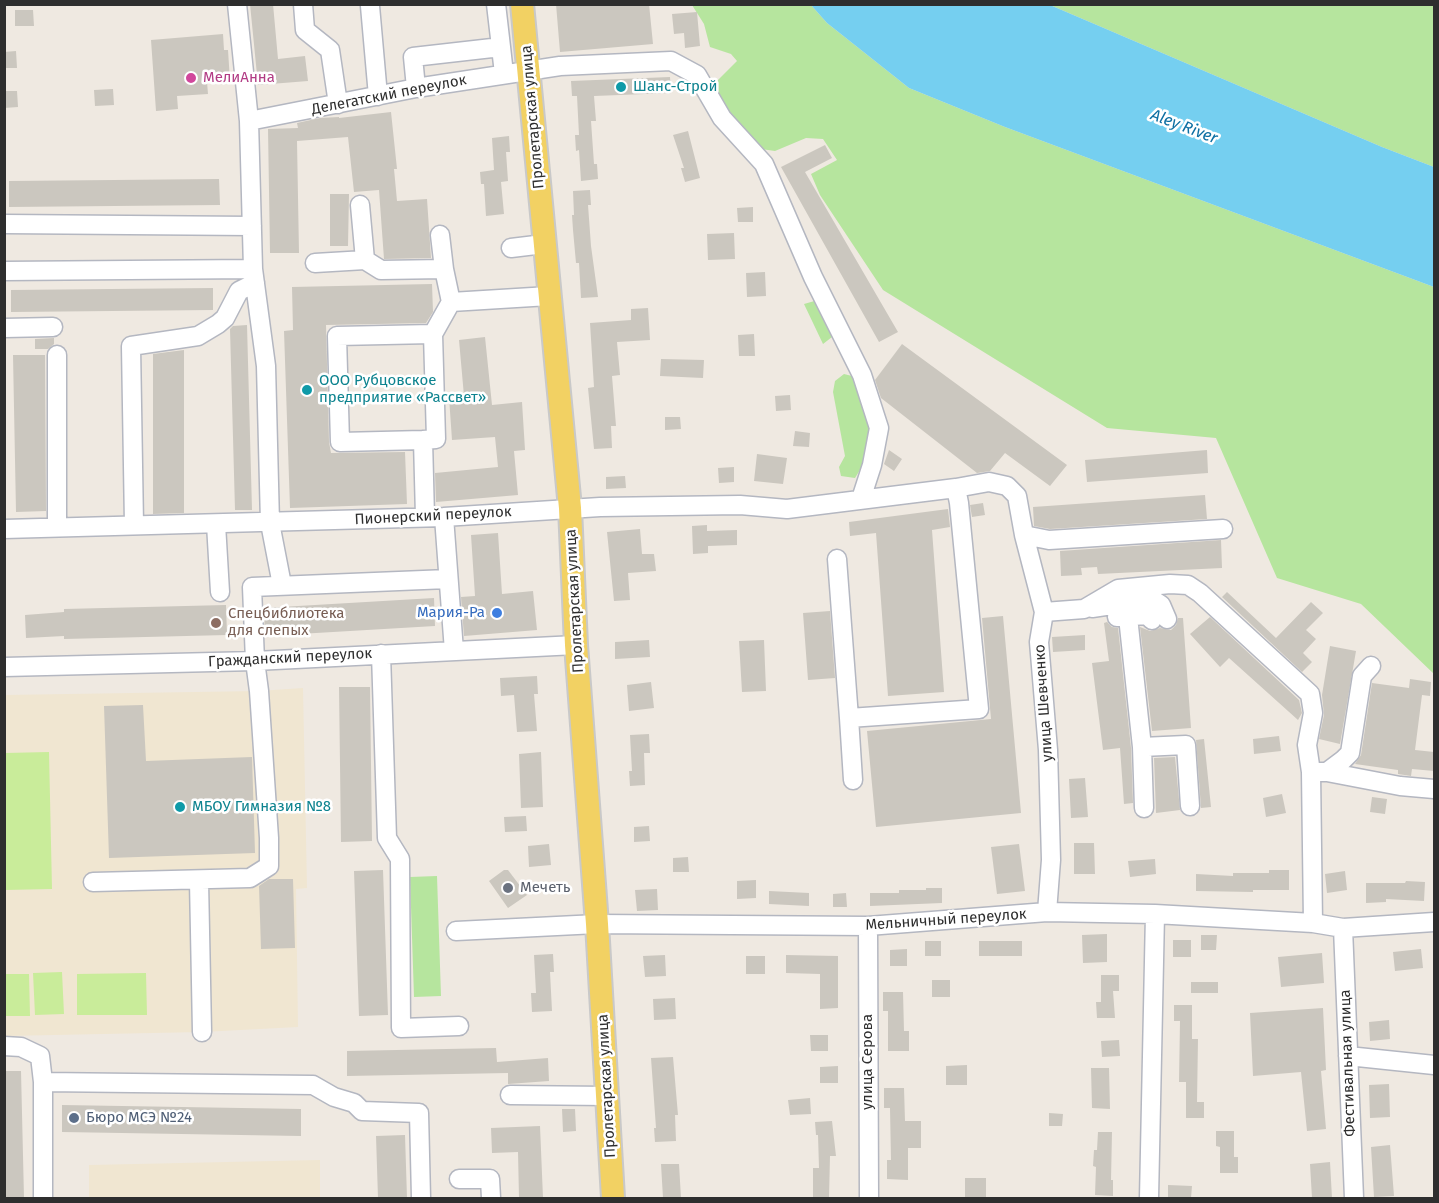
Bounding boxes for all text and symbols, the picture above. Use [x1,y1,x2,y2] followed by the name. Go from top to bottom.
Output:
[518,44,548,190] street label: Пролетарская улица
[203,69,275,87] place label: МелиАнна
[184,71,198,85] marker: МелиАнна
[310,71,468,119] street label: Делегатский переулок
[633,78,718,96] place label: Шанс-Строй
[614,80,628,94] marker: Шанс-Строй
[1148,106,1220,148] water label: Aley River
[319,372,486,407] place label: ООО Рубцовское предприятие «Рассвет»
[300,383,314,397] marker: ООО Рубцовское предприятие «Рассвет»
[354,503,512,529] street label: Пионерский переулок
[562,529,588,673] street label: Пролетарская улица
[417,604,485,622] place label: Мария-Ра
[228,605,344,640] place label: Спецбиблиотека для слепых
[490,606,504,620] marker: Мария-Ра
[209,616,223,630] marker: Спецбиблиотека для слепых
[1031,644,1057,762] street label: улица Шевченко
[208,645,372,671] street label: Гражданский переулок
[192,798,331,816] place label: МБОУ Гимназия №8
[173,800,187,814] marker: МБОУ Гимназия №8
[520,879,570,897] place label: Мечеть
[501,881,515,895] marker: Мечеть
[865,905,1027,935] street label: Мельничный переулок
[1336,989,1360,1137] street label: Фестивальная улица
[594,1014,620,1158] street label: Пролетарская улица
[859,1014,877,1110] street label: улица Серова
[86,1109,192,1127] place label: Бюро МСЭ №24
[67,1111,81,1125] marker: Бюро МСЭ №24

